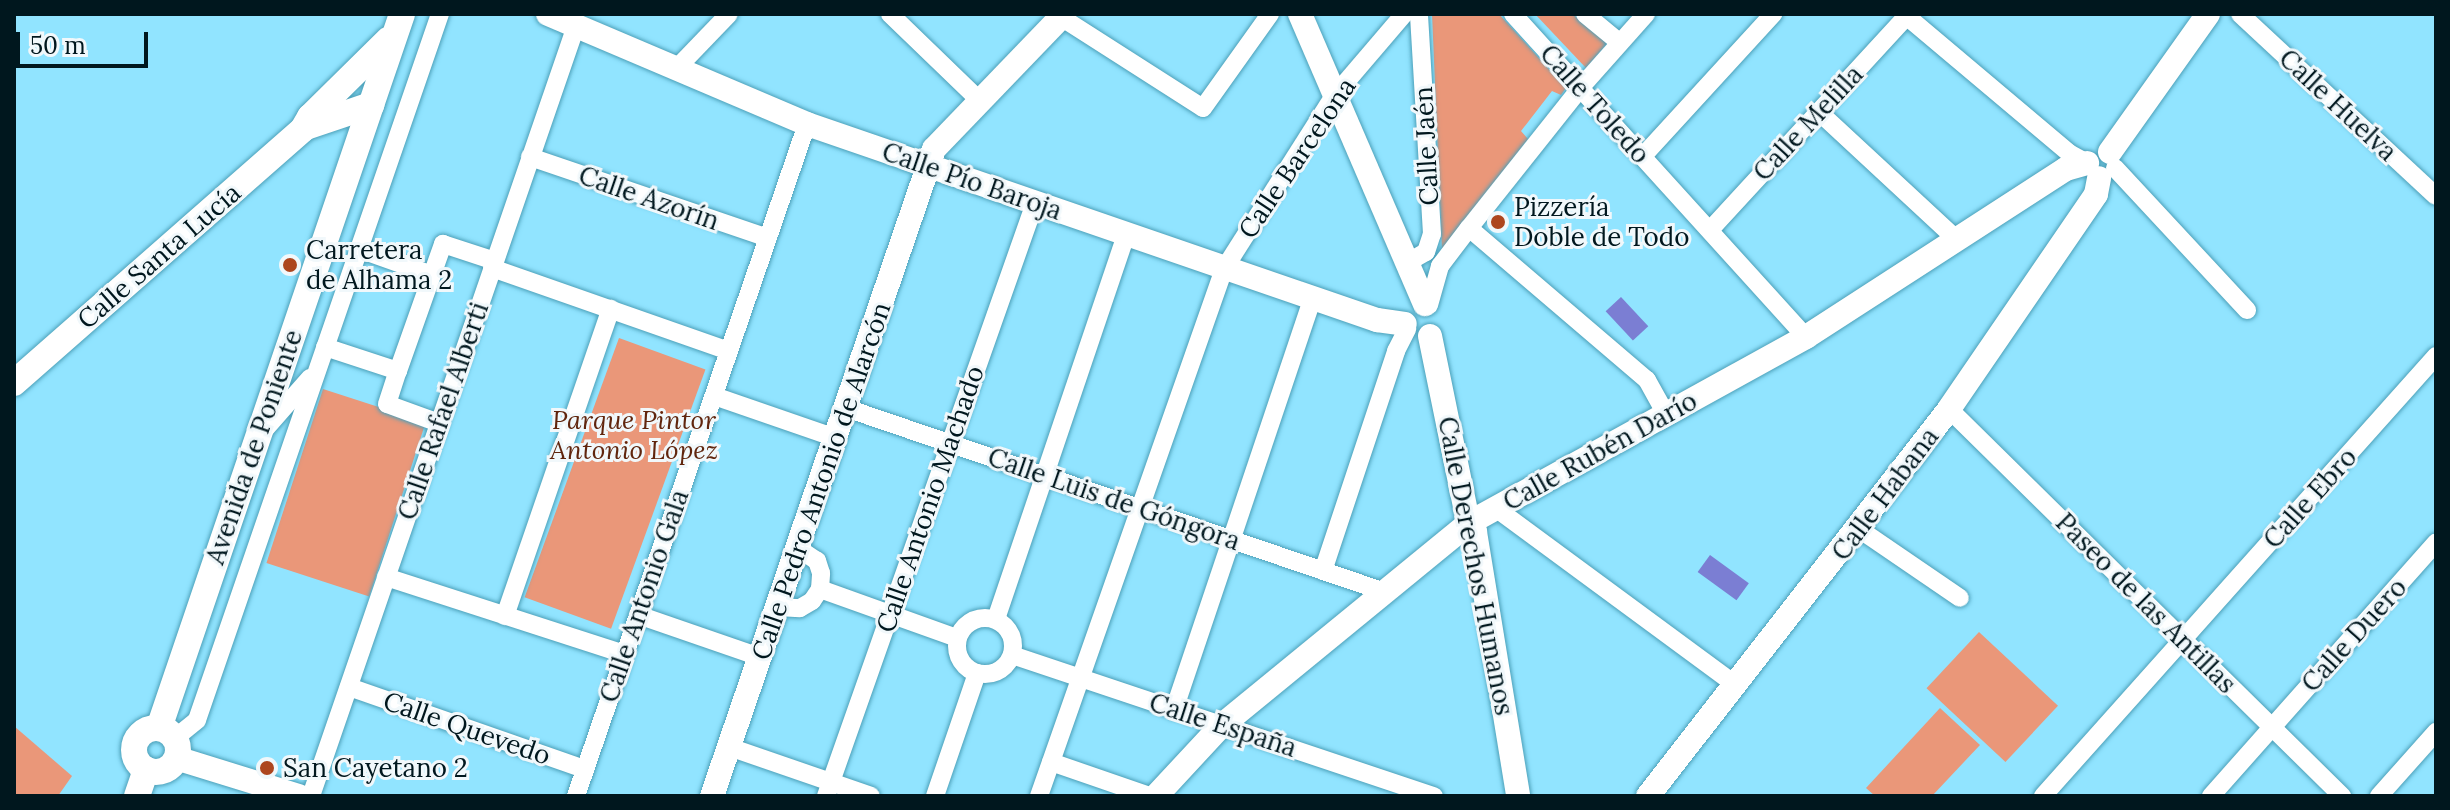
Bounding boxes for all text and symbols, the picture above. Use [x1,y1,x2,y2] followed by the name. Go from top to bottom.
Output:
[20,16,152,66] scale bar
[30,30,86,61] text: 50 m
[1534,38,1656,170] street label: Calle Toledo
[2273,43,2403,167] street label: Calle Huelva
[1747,59,1869,187] street label: Calle Melilla
[1232,72,1362,244] street label: Calle Barcelona
[1407,86,1445,206] street label: Calle Jaén
[878,136,1066,226] street label: Calle Pío Baroja
[575,159,723,237] street label: Calle Azorín
[71,177,247,335] street label: Calle Santa Lucía
[1514,191,1690,252] place label: Pizzería Doble de Todo
[1489,213,1507,231] marker: Pizzería Doble de Todo
[306,234,452,296] place label: Carretera de Alhama 2
[281,256,299,274] marker: Carretera de Alhama 2
[391,298,495,524] street label: Calle Rafael Alberti
[745,298,897,664] street label: Calle Pedro Antonio de Alarcón
[199,326,309,568] street label: Avenida de Poniente
[870,362,990,636] street label: Calle Antonio Machado
[1498,385,1702,517] street label: Calle Rubén Darío
[550,404,718,466] park label: Parque Pintor Antonio López
[1432,414,1520,718] street label: Calle Derechos Humanos
[1825,422,1945,566] street label: Calle Habana
[984,441,1244,557] street label: Calle Luis de Góngora
[2257,441,2363,555] street label: Calle Ebro
[593,486,695,706] street label: Calle Antonio Gala
[2050,507,2242,699] street label: Paseo de las Antillas
[2295,572,2413,698] street label: Calle Duero
[379,685,555,771] street label: Calle Quevedo
[1145,687,1301,763] street label: Calle España
[283,752,468,784] place label: San Cayetano 2
[258,759,276,777] marker: San Cayetano 2

